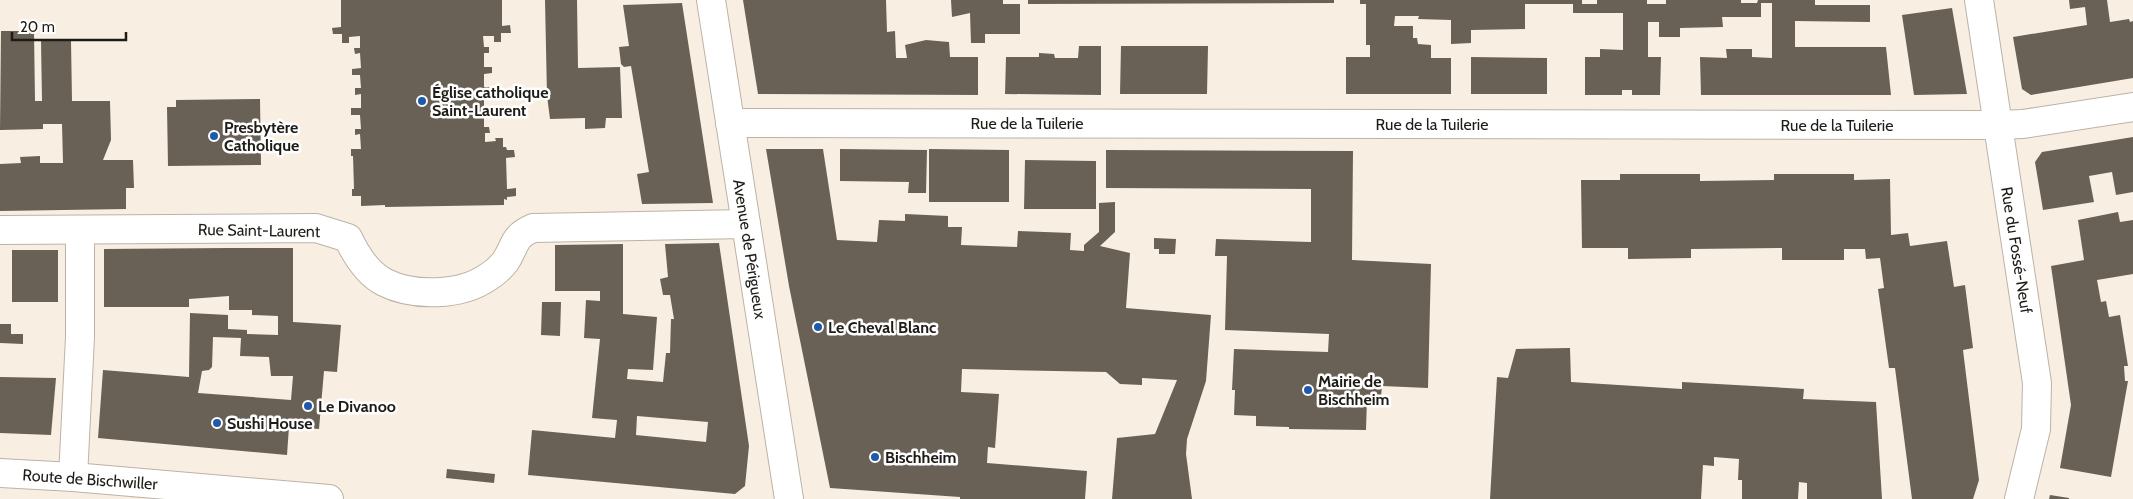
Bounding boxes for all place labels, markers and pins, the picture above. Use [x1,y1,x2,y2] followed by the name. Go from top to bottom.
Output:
[432,83,548,120] place label: Église catholique Saint-Laurent
[416,95,428,107] marker: Église catholique Saint-Laurent
[224,118,299,155] place label: Presbytère Catholique
[208,130,220,142] marker: Presbytère Catholique
[828,318,936,337] place label: Le Cheval Blanc
[812,321,824,333] marker: Le Cheval Blanc
[1318,372,1390,409] place label: Mairie de Bischheim
[1302,384,1314,396] marker: Mairie de Bischheim
[318,397,396,416] place label: Le Divanoo
[302,400,314,412] marker: Le Divanoo
[227,414,312,433] place label: Sushi House
[211,417,223,429] marker: Sushi House
[885,448,957,467] place label: Bischheim
[869,451,881,463] marker: Bischheim

